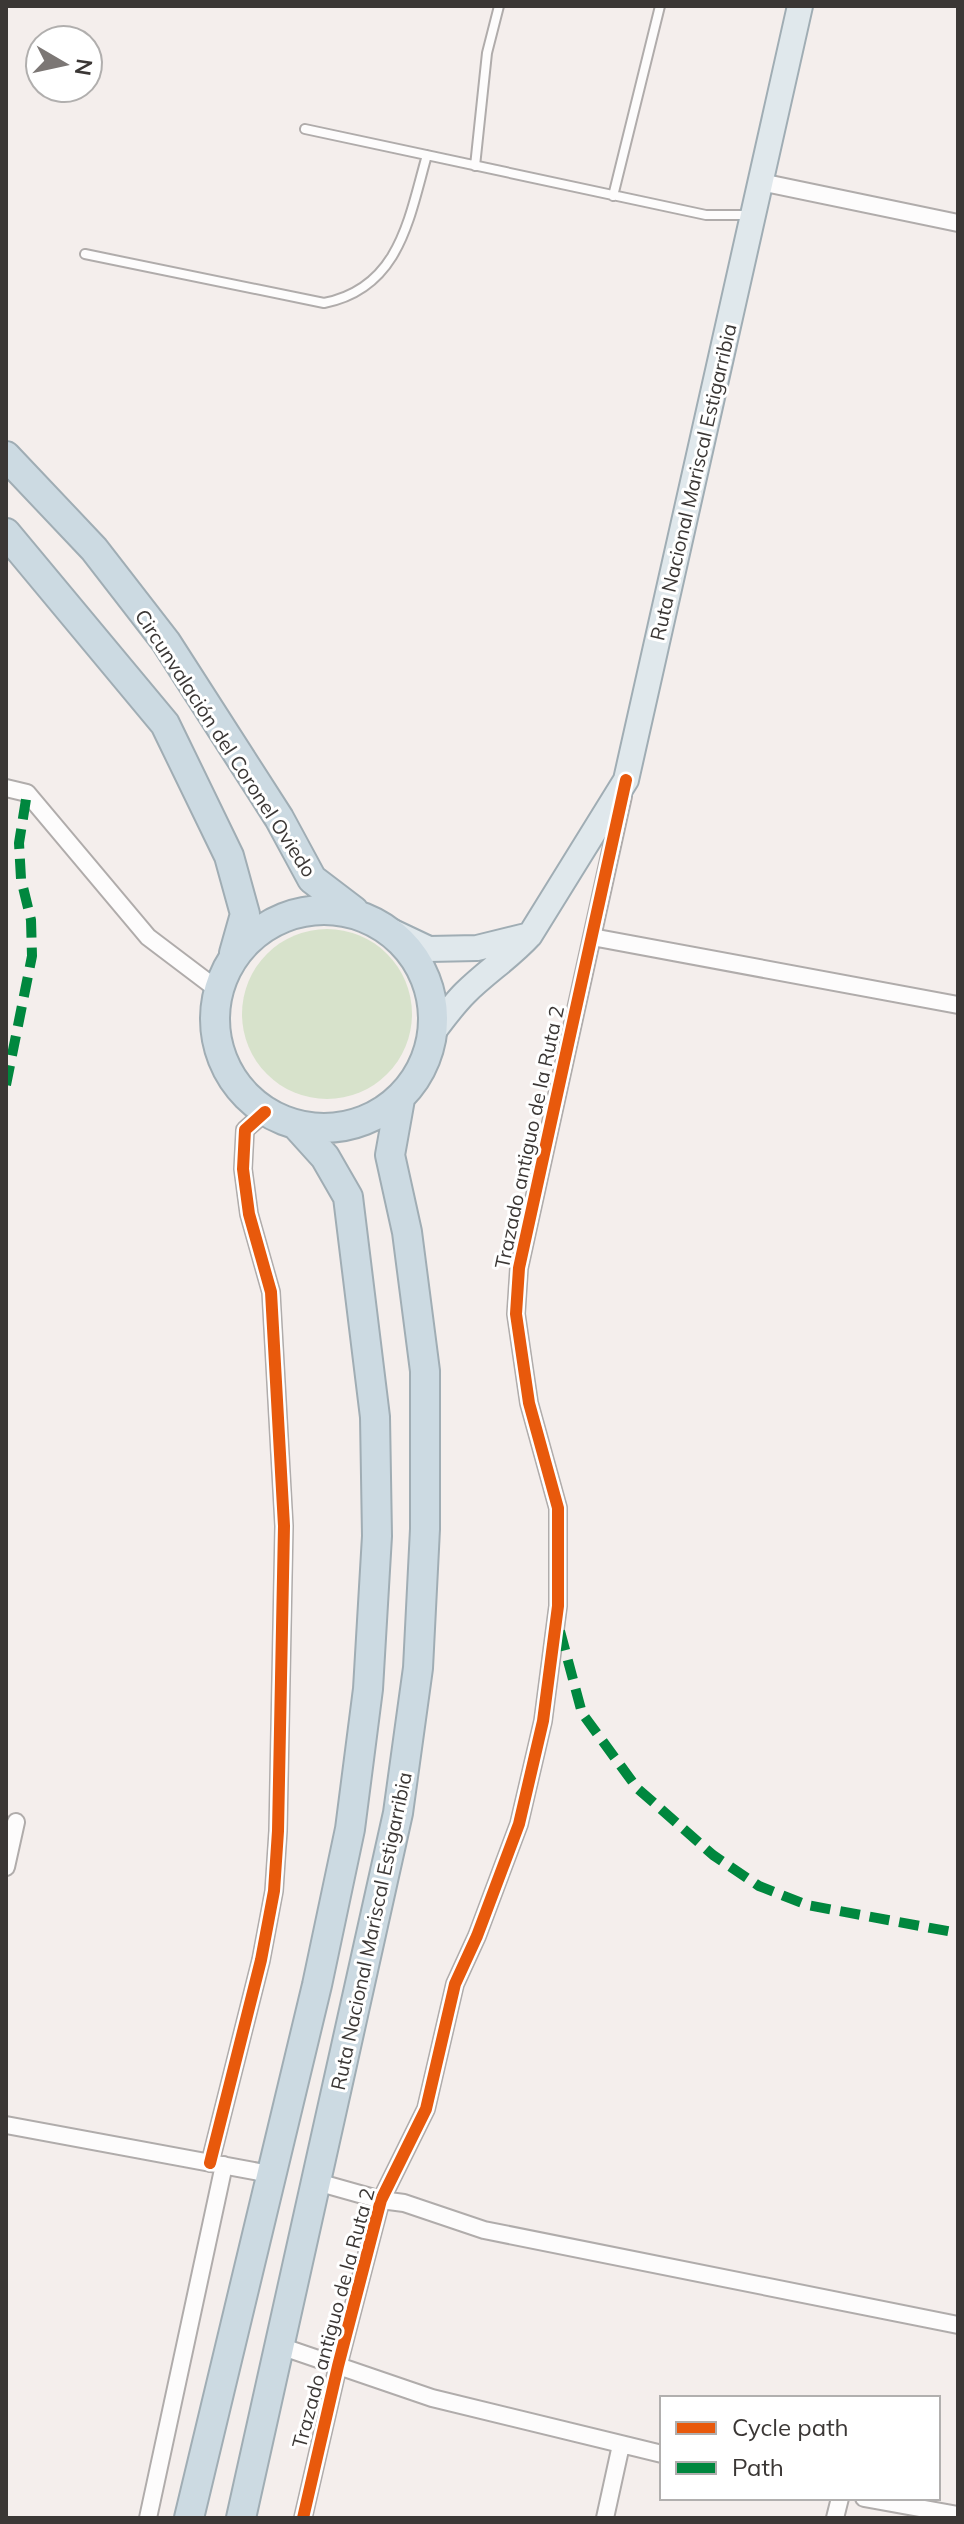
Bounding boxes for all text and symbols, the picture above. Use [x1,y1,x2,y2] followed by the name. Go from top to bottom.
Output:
[24,24,104,104] north arrow
[69,57,99,78] text: N
[644,321,742,643] street label: Ruta Nacional Mariscal Estigarribia
[130,604,322,882] street label: Circunvalación del Coronel Oviedo
[489,1003,569,1271] street label: Trazado antiguo de la Ruta 2
[325,1770,417,2092] street label: Ruta Nacional Mariscal Estigarribia
[286,2185,380,2451] street label: Trazado antiguo de la Ruta 2
[660,2396,940,2500] legend
[732,2412,849,2442] text: Cycle path
[732,2452,784,2482] text: Path

